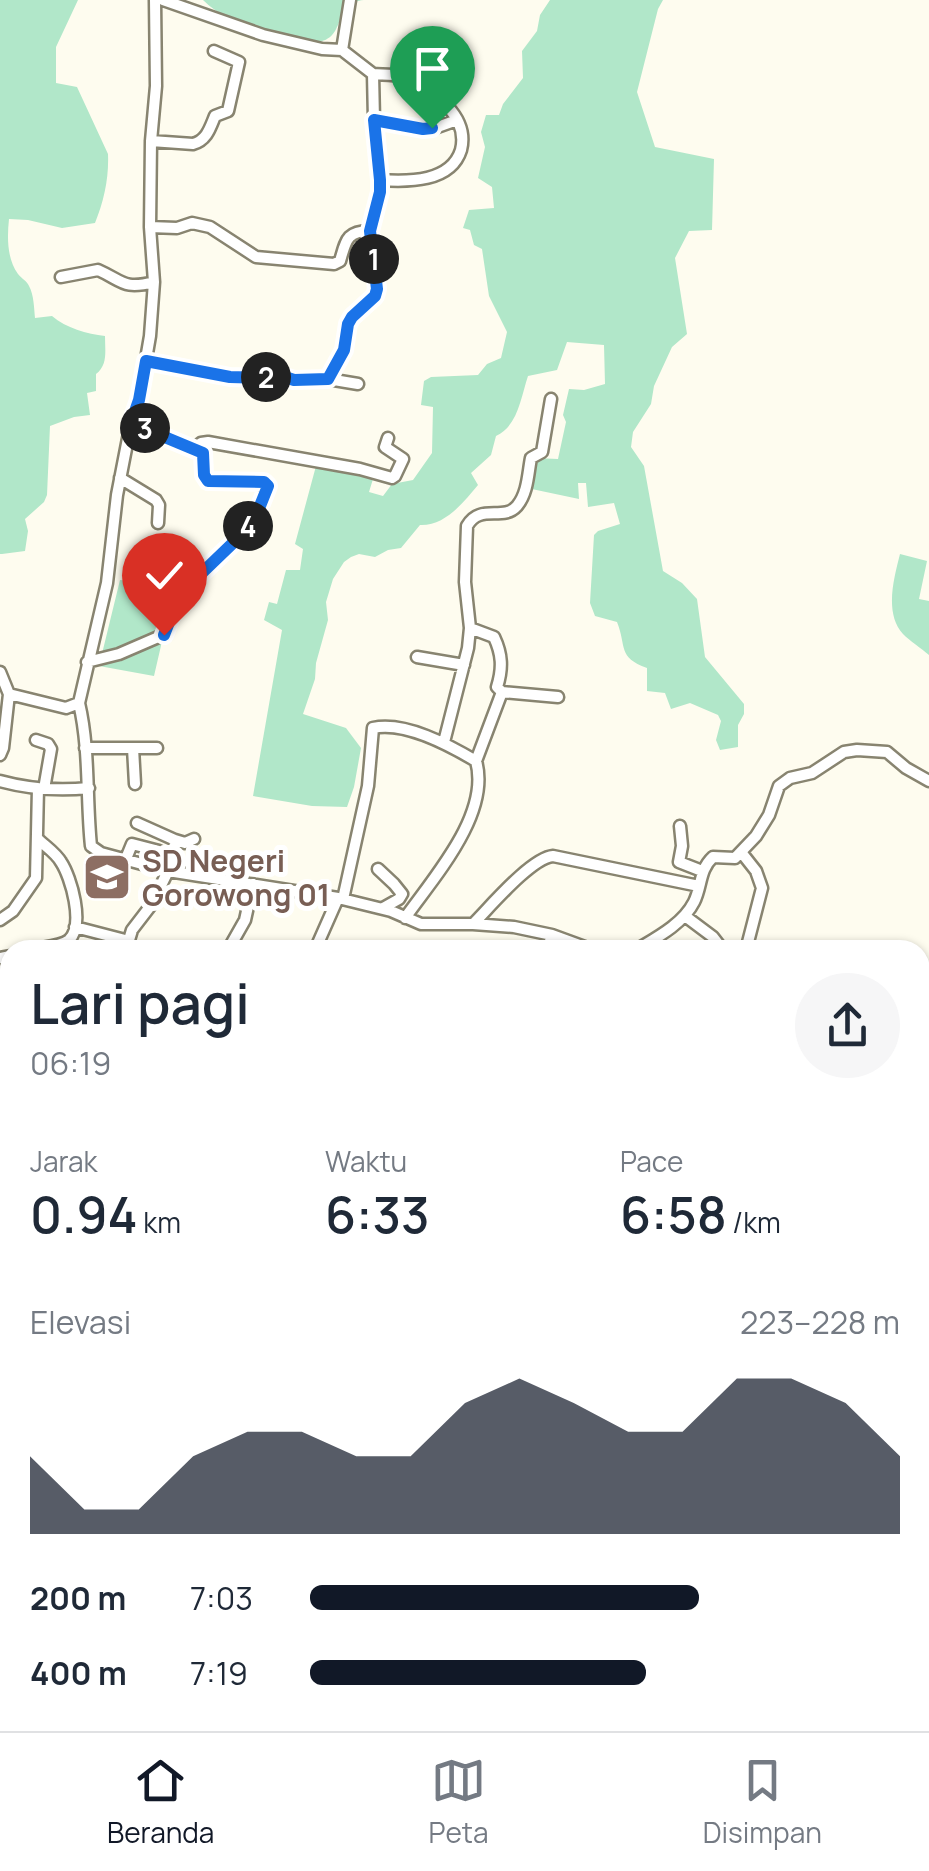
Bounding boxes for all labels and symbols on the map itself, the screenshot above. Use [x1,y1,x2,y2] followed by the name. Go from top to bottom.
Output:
[390,26,475,129] pin
[349,234,399,284] pin: 1
[241,352,291,402] pin: 2
[120,403,170,453] pin: 3
[223,501,273,551] pin: 4
[122,533,207,636] pin
[142,840,330,915] place label: SD Negeri Gorowong 01
[81,851,133,903] school or university icon: SD Negeri Gorowong 01

